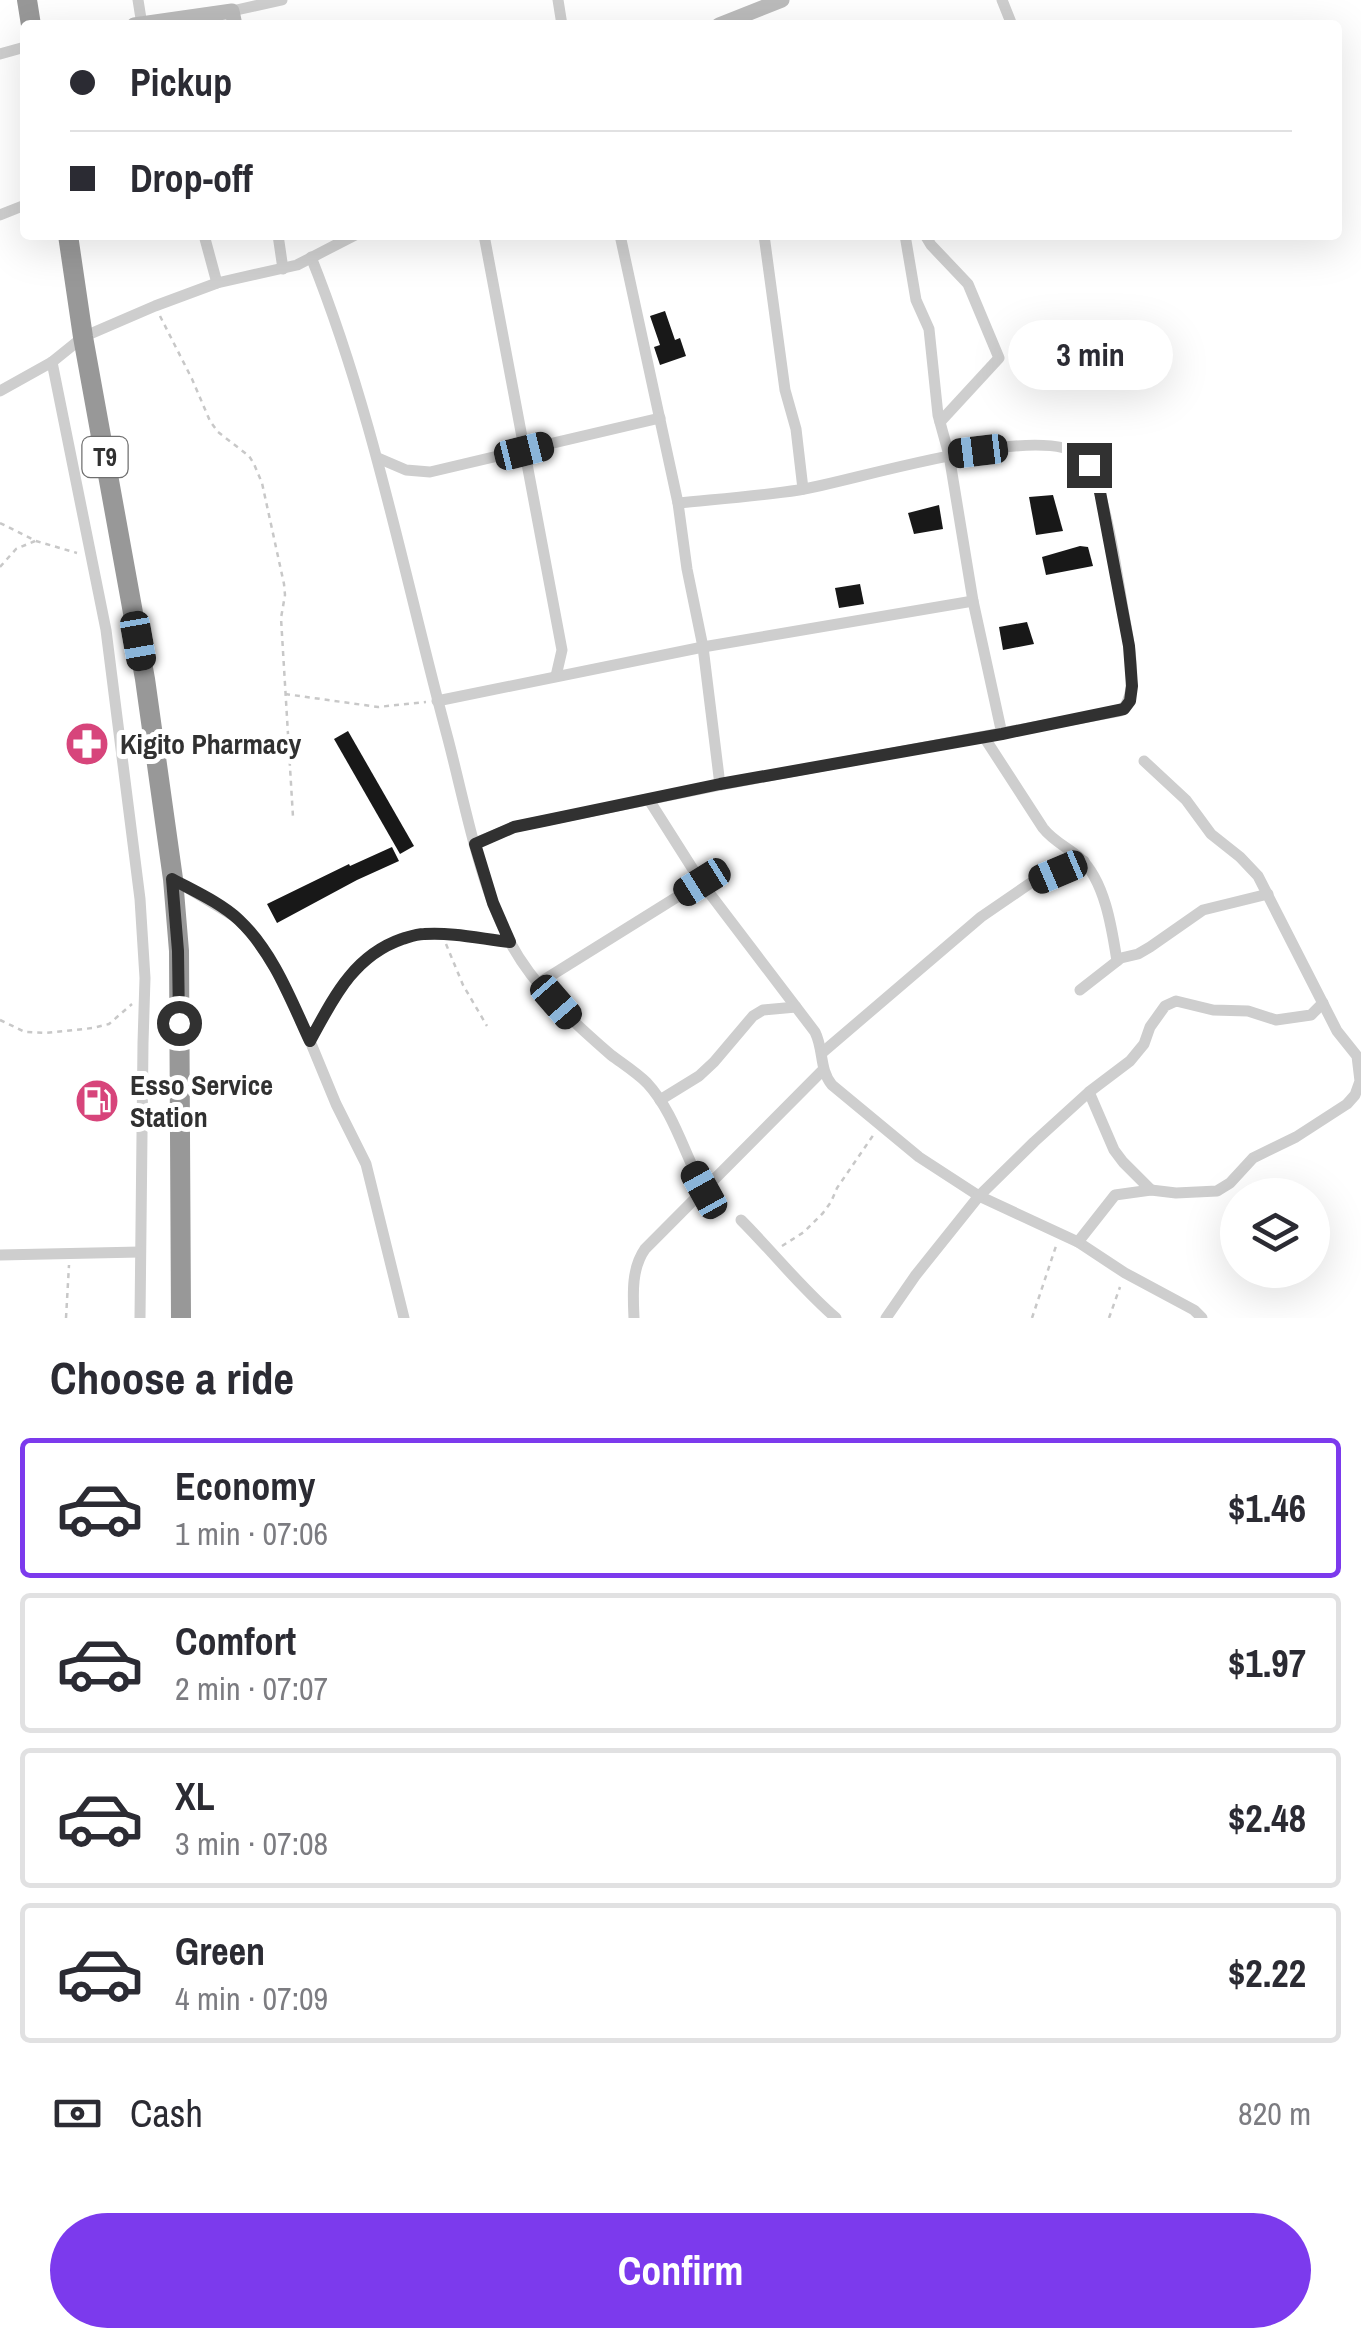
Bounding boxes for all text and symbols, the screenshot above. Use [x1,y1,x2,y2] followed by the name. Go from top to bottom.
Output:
[130,57,232,108] text: Pickup
[130,153,253,204] text: Drop-off
[1006,320,1172,390] callout: 3 min
[1056,333,1125,376] text: 3 min
[491,429,557,473] car
[946,432,1010,470] car
[82,437,128,477] road number: T9
[1067,443,1112,488] route end
[118,609,158,673] car
[64,721,110,767] pharmacy icon: Kigito Pharmacy
[120,725,301,763] place label: Kigito Pharmacy
[1025,846,1091,898] car
[669,853,735,911] car
[525,970,587,1034] car
[157,1001,202,1046] route start
[130,1066,273,1136] place label: Esso Service Station
[74,1078,120,1124] fuel station icon: Esso Service Station
[676,1156,732,1224] car
[1220,1178,1330,1288] map controls
[1220,1178,1330,1288] button: layers
[50,1347,294,1408] text: Choose a ride
[175,1461,315,1512] text: Economy
[55,1463,145,1553] icon: car
[1228,1483,1306,1534] text: $1.46
[175,1512,328,1555] text: 1 min · 07:06
[175,1616,296,1667] text: Comfort
[55,1618,145,1708] icon: car
[1228,1638,1306,1689] text: $1.97
[175,1667,328,1710] text: 2 min · 07:07
[175,1771,215,1822] text: XL
[55,1773,145,1863] icon: car
[1228,1793,1306,1844] text: $2.48
[175,1822,328,1865] text: 3 min · 07:08
[175,1926,265,1977] text: Green
[55,1928,145,2018] icon: car
[1228,1948,1306,1999] text: $2.22
[175,1977,328,2020] text: 4 min · 07:09
[50,2086,105,2141] icon: cash
[130,2088,203,2139] text: Cash
[1238,2092,1311,2135] text: 820 m
[50,2213,1311,2328] button: Confirm

